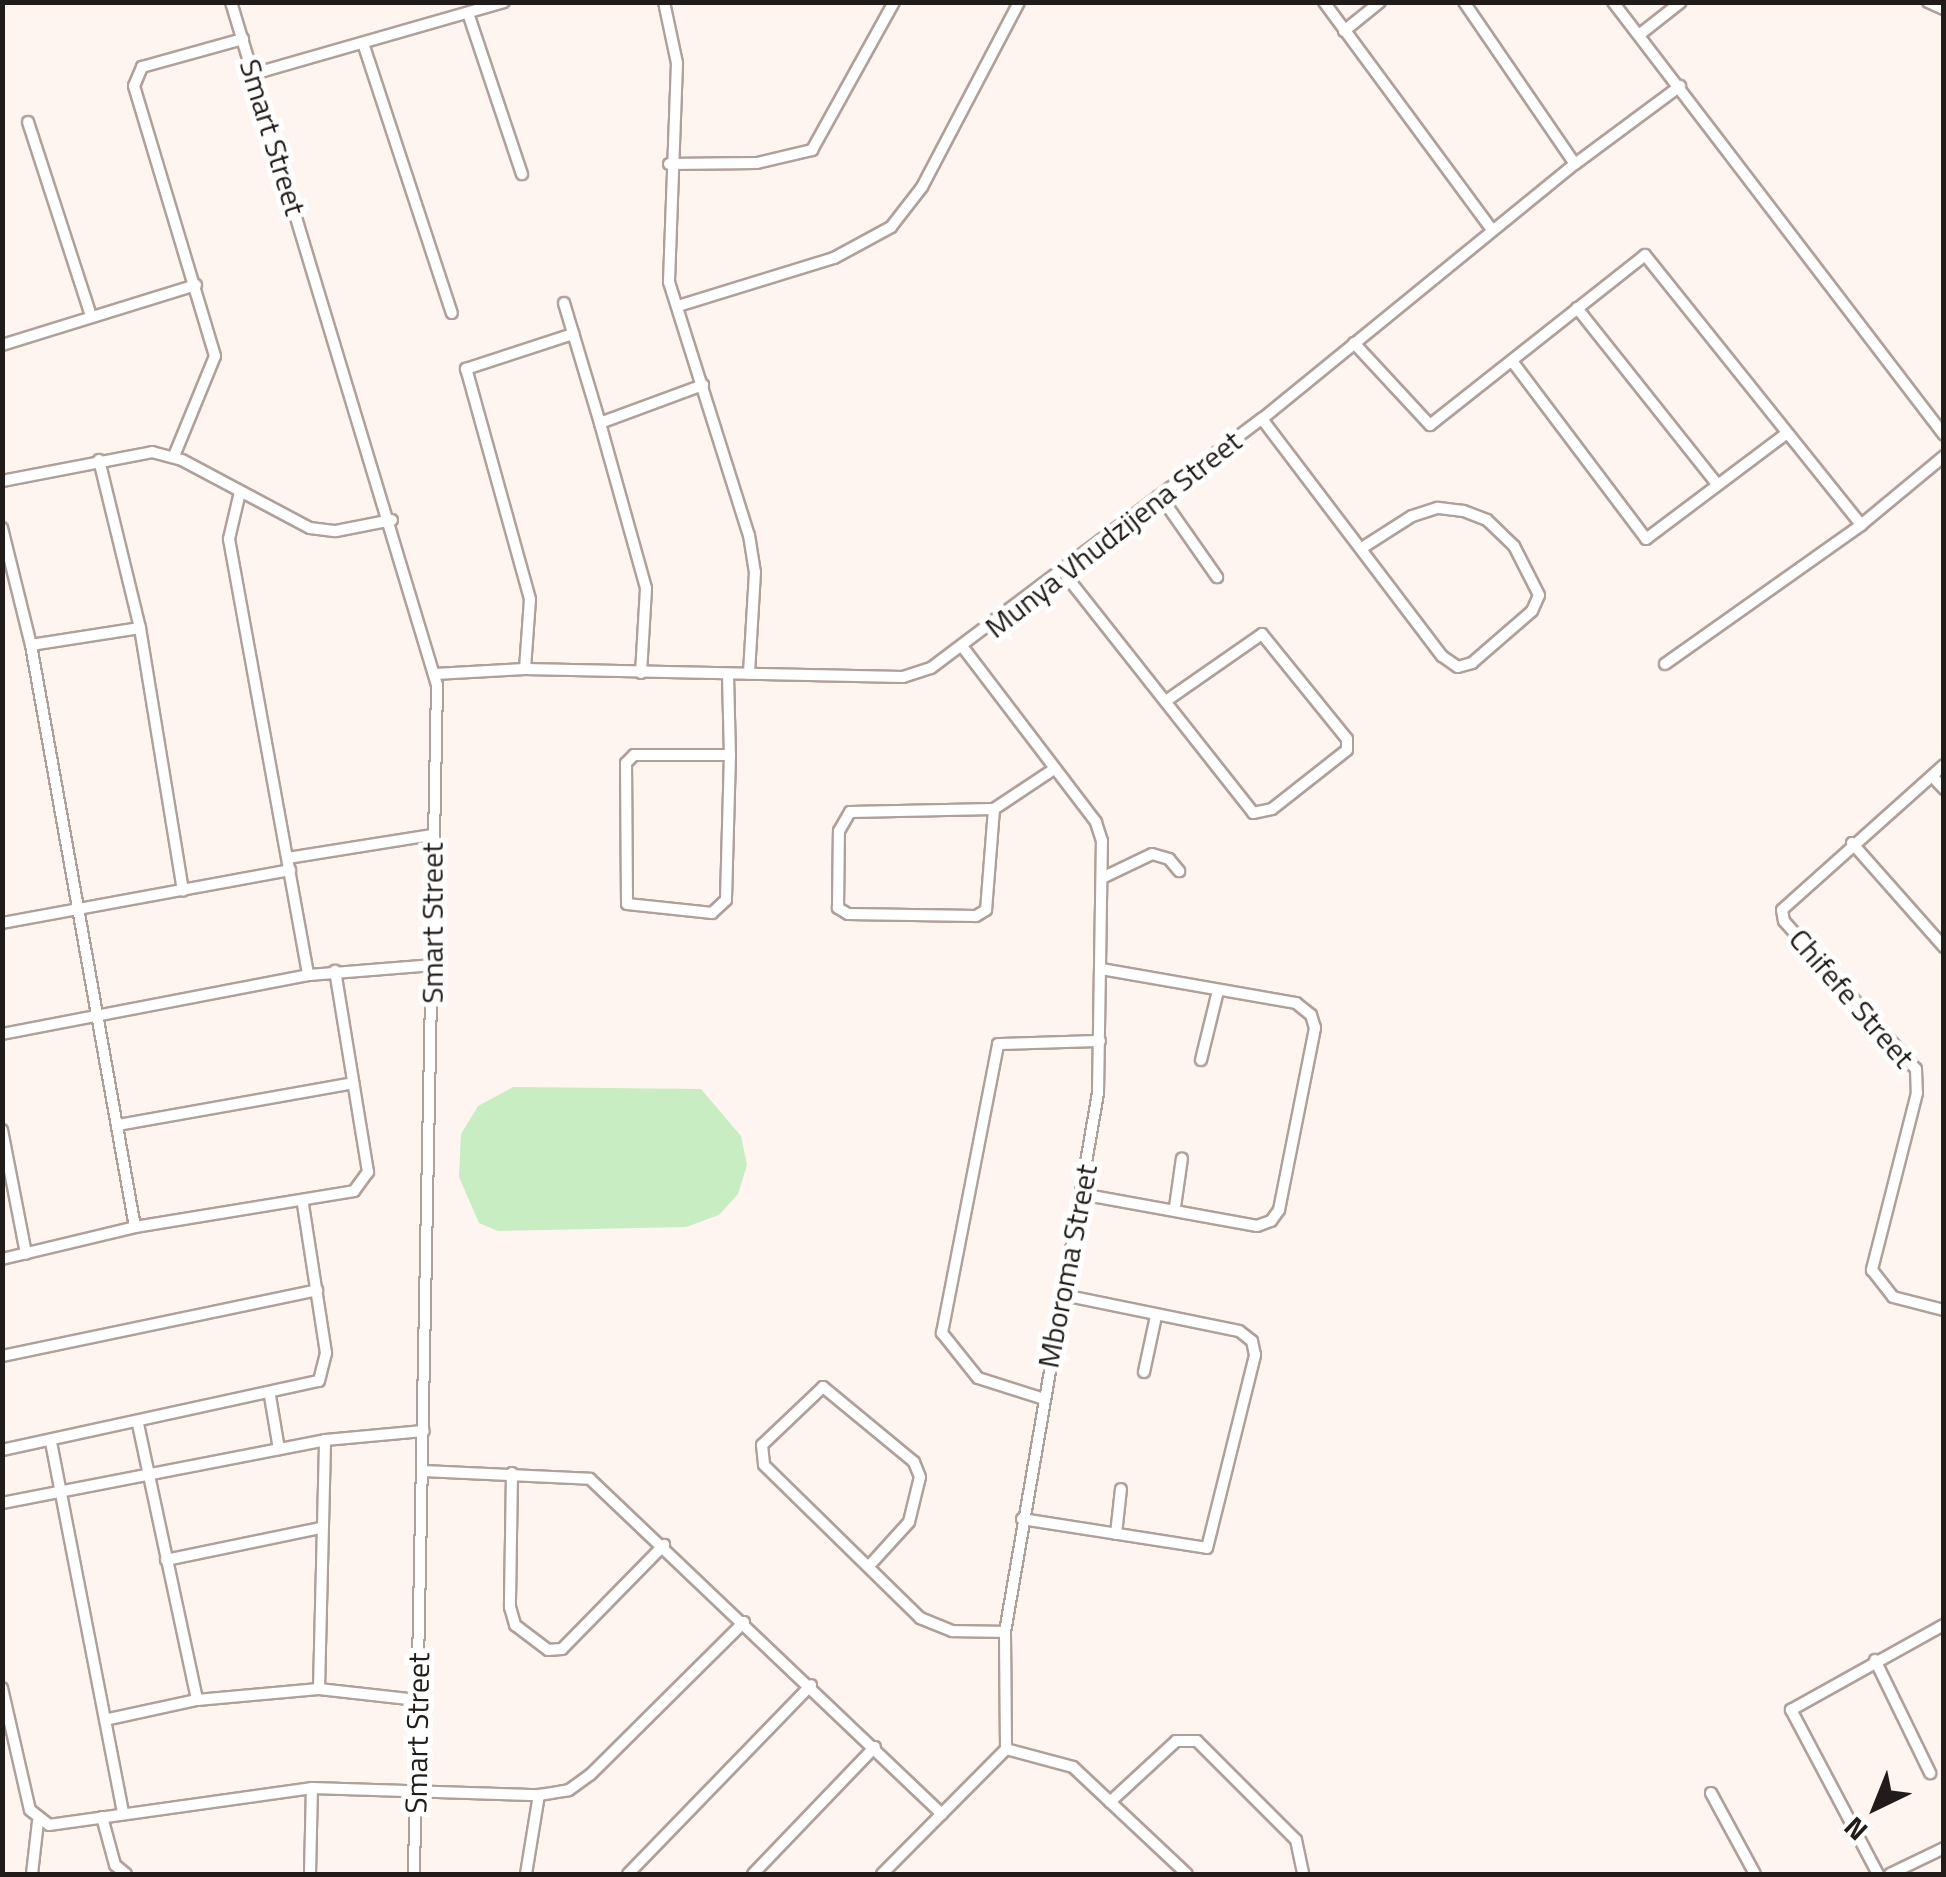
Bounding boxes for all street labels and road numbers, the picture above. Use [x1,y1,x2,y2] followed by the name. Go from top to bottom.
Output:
[232,55,314,219] street label: Smart Street
[978,423,1248,645] street label: Munya Vhudzijena Street
[414,842,450,1004] street label: Smart Street
[1782,921,1922,1075] street label: Chifefe Street
[1030,1161,1104,1371] street label: Mboroma Street
[398,1652,436,1814] street label: Smart Street

